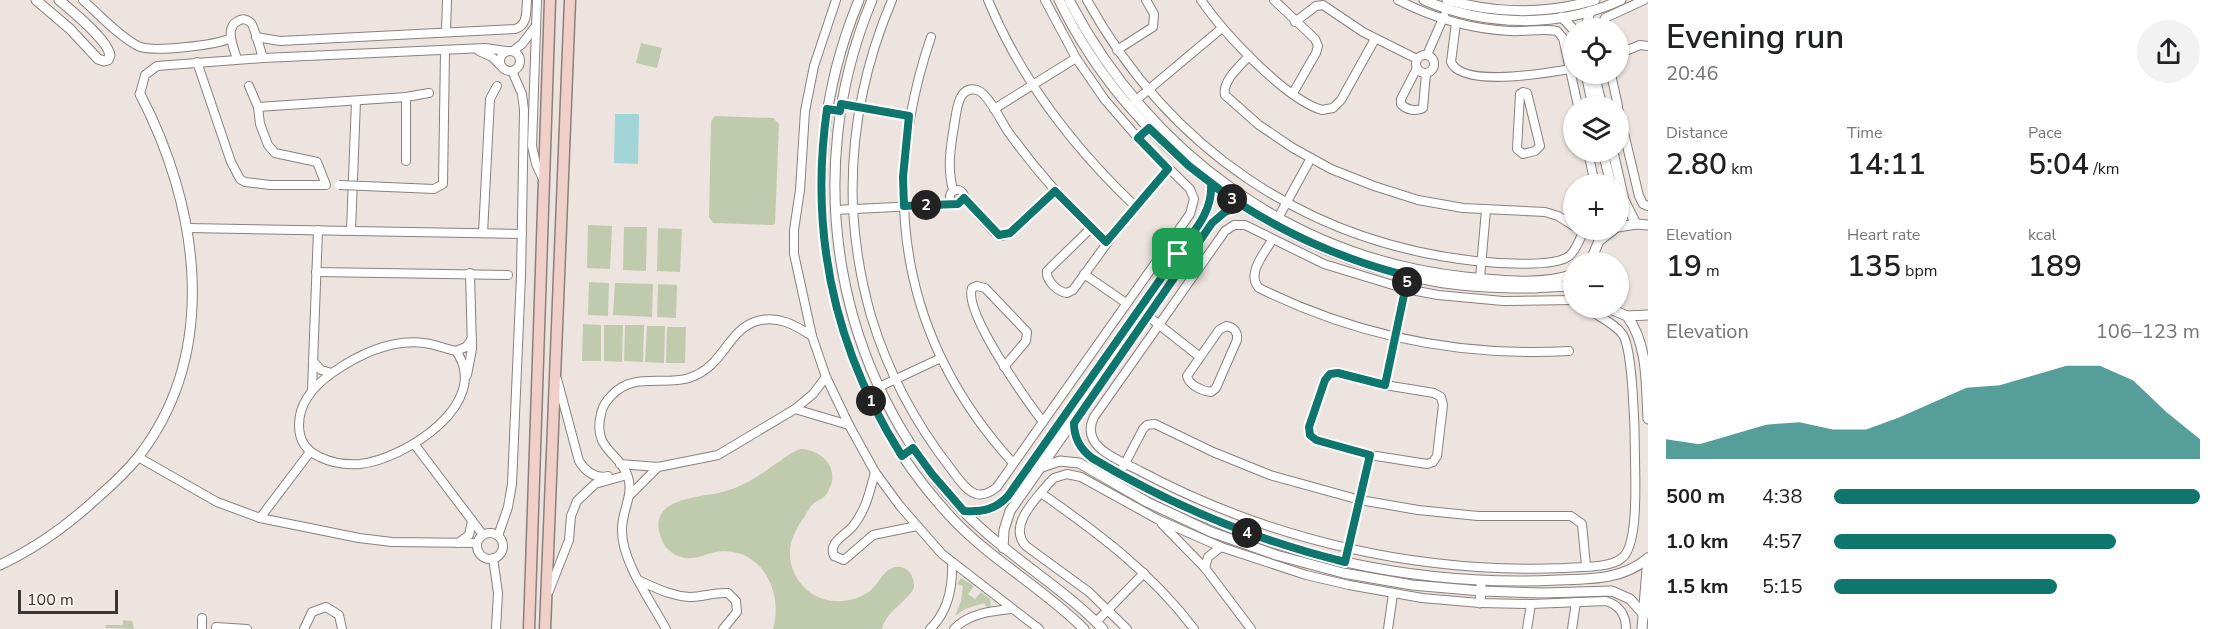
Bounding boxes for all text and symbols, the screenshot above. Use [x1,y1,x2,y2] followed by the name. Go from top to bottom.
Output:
[1666,15,1844,60] text: Evening run
[1563,18,1629,318] map controls
[1563,18,1629,84] button: locate
[2137,20,2200,83] button: share
[1666,60,1719,87] text: 20:46
[1563,96,1629,162] button: layers
[1666,122,1728,144] text: Distance
[1847,122,1883,144] text: Time
[2028,122,2062,144] text: Pace
[1666,144,1727,185] text: 2.80
[1847,144,1926,185] text: 14:11
[2028,144,2089,185] text: 5:04
[1727,158,1753,180] text: km
[2089,158,2119,180] text: /km
[1563,174,1629,240] button: +
[1217,184,1247,214] pin: 3
[1227,188,1237,210] text: 3
[911,190,941,220] pin: 2
[921,194,931,216] text: 2
[1666,224,1732,246] text: Elevation
[1847,224,1920,246] text: Heart rate
[2028,224,2056,246] text: kcal
[1152,228,1203,279] pin
[1161,237,1194,270] icon: arrive
[1666,246,1702,287] text: 19
[1847,246,1901,287] text: 135
[2028,246,2082,287] text: 189
[1563,252,1629,318] button: −
[1702,260,1720,282] text: m
[1901,260,1937,282] text: bpm
[1392,267,1422,297] pin: 5
[1402,271,1412,293] text: 5
[1666,318,1749,345] text: Elevation
[2096,318,2200,345] text: 106–123 m
[856,386,886,416] pin: 1
[866,390,876,412] text: 1
[1666,483,1725,510] text: 500 m
[1762,483,1803,510] text: 4:38
[1232,518,1262,548] pin: 4
[1242,522,1252,544] text: 4
[1666,528,1729,555] text: 1.0 km
[1762,528,1803,555] text: 4:57
[1666,573,1729,600] text: 1.5 km
[1762,573,1803,600] text: 5:15
[18,587,118,614] scale bar
[27,589,74,611] text: 100 m

